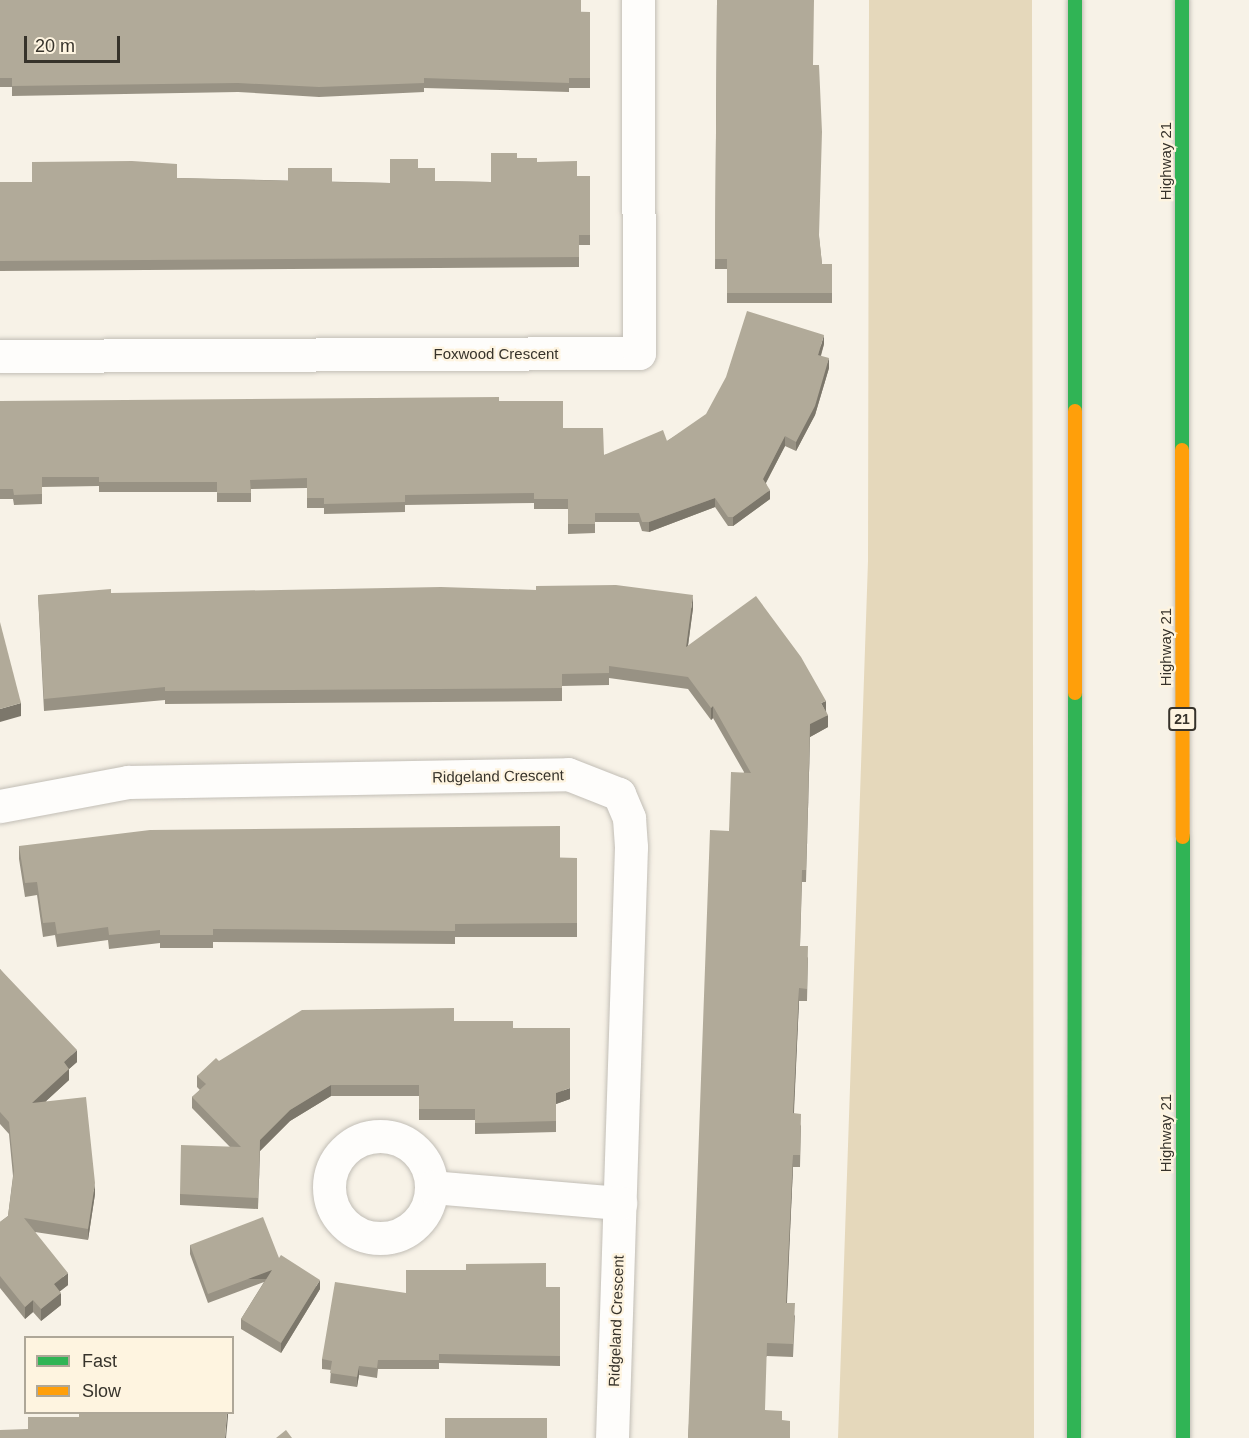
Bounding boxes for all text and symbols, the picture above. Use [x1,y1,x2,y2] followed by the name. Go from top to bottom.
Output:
[27,24,123,62] scale bar
[35,36,75,56] text: 20 m
[1157,122,1175,200] street label: Highway 21
[433,345,559,363] street label: Foxwood Crescent
[1157,608,1175,686] street label: Highway 21
[1167,708,1197,730] road number: 21
[432,766,564,786] street label: Ridgeland Crescent
[1157,1094,1175,1172] street label: Highway 21
[605,1255,627,1387] street label: Ridgeland Crescent
[24,1336,234,1414] legend
[82,1351,117,1371] text: Fast
[82,1381,121,1401] text: Slow

